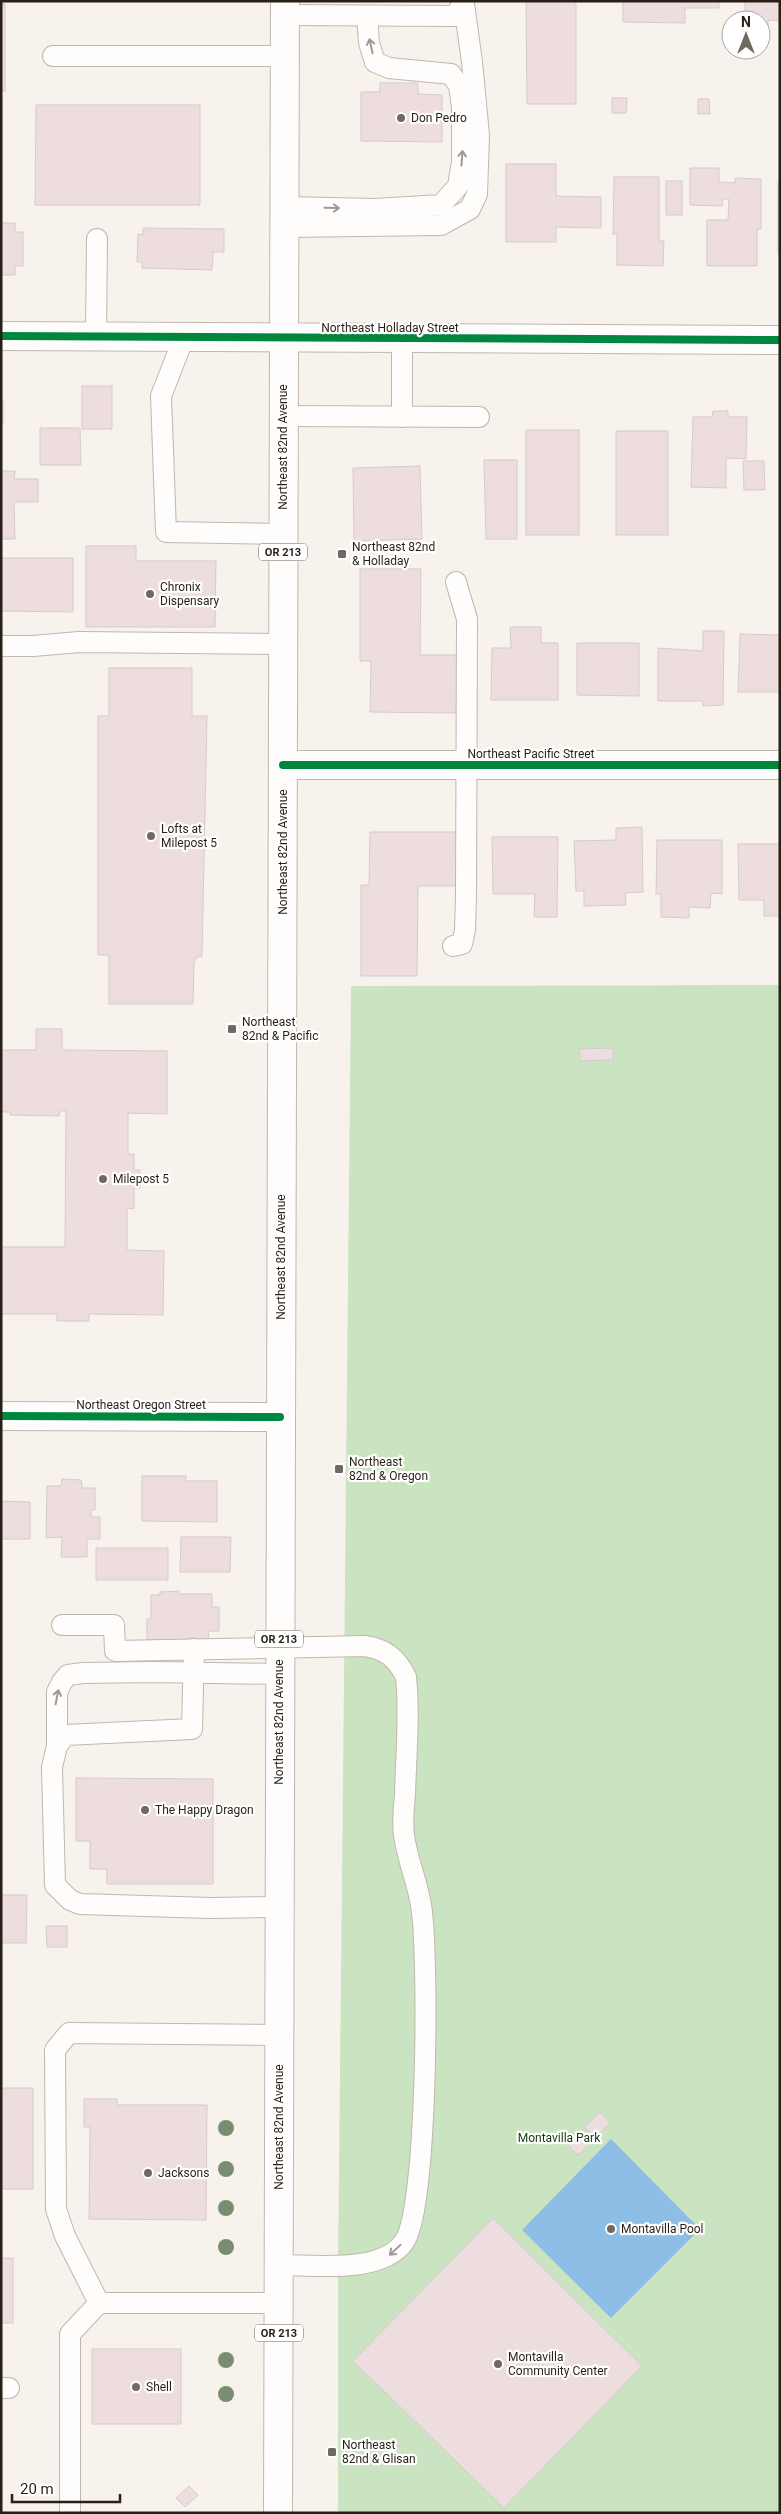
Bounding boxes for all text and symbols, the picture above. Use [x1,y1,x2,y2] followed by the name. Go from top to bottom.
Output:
[721,10,771,60] north arrow
[741,14,751,30] text: N
[366,39,375,55] one-way arrow
[411,111,467,125] place label: Don Pedro
[395,112,407,124] marker: Don Pedro
[458,150,467,166] one-way arrow
[324,203,340,213] one-way arrow
[321,321,459,335] street label: Northeast Holladay Street
[276,384,290,510] street label: Northeast 82nd Avenue
[352,540,435,568] place label: Northeast 82nd & Holladay
[259,544,307,560] road number: OR 213
[336,548,348,560] marker: Northeast 82nd & Holladay
[160,580,220,608] place label: Chronix Dispensary
[144,588,156,600] marker: Chronix Dispensary
[467,747,595,761] street label: Northeast Pacific Street
[276,789,290,915] street label: Northeast 82nd Avenue
[161,822,217,850] place label: Lofts at Milepost 5
[145,830,157,842] marker: Lofts at Milepost 5
[242,1015,318,1043] place label: Northeast 82nd & Pacific
[226,1023,238,1035] marker: Northeast 82nd & Pacific
[113,1172,169,1186] place label: Milepost 5
[97,1173,109,1185] marker: Milepost 5
[274,1194,288,1320] street label: Northeast 82nd Avenue
[76,1398,206,1412] street label: Northeast Oregon Street
[349,1455,428,1483] place label: Northeast 82nd & Oregon
[333,1463,345,1475] marker: Northeast 82nd & Oregon
[255,1630,303,1648] road number: OR 213
[272,1659,286,1785] street label: Northeast 82nd Avenue
[53,1690,62,1706] one-way arrow
[155,1803,254,1817] place label: The Happy Dragon
[139,1804,151,1816] marker: The Happy Dragon
[272,2064,286,2190] street label: Northeast 82nd Avenue
[518,2131,601,2145] park label: Montavilla Park
[158,2166,209,2180] place label: Jacksons
[142,2167,154,2179] marker: Jacksons
[621,2222,703,2236] place label: Montavilla Pool
[605,2223,617,2235] marker: Montavilla Pool
[389,2244,402,2256] one-way arrow
[255,2324,303,2342] road number: OR 213
[508,2350,608,2378] place label: Montavilla Community Center
[492,2358,504,2370] marker: Montavilla Community Center
[146,2380,172,2394] place label: Shell
[130,2381,142,2393] marker: Shell
[342,2438,416,2466] place label: Northeast 82nd & Glisan
[326,2446,338,2458] marker: Northeast 82nd & Glisan
[12,2472,120,2504] scale bar
[20,2480,54,2498] text: 20 m

